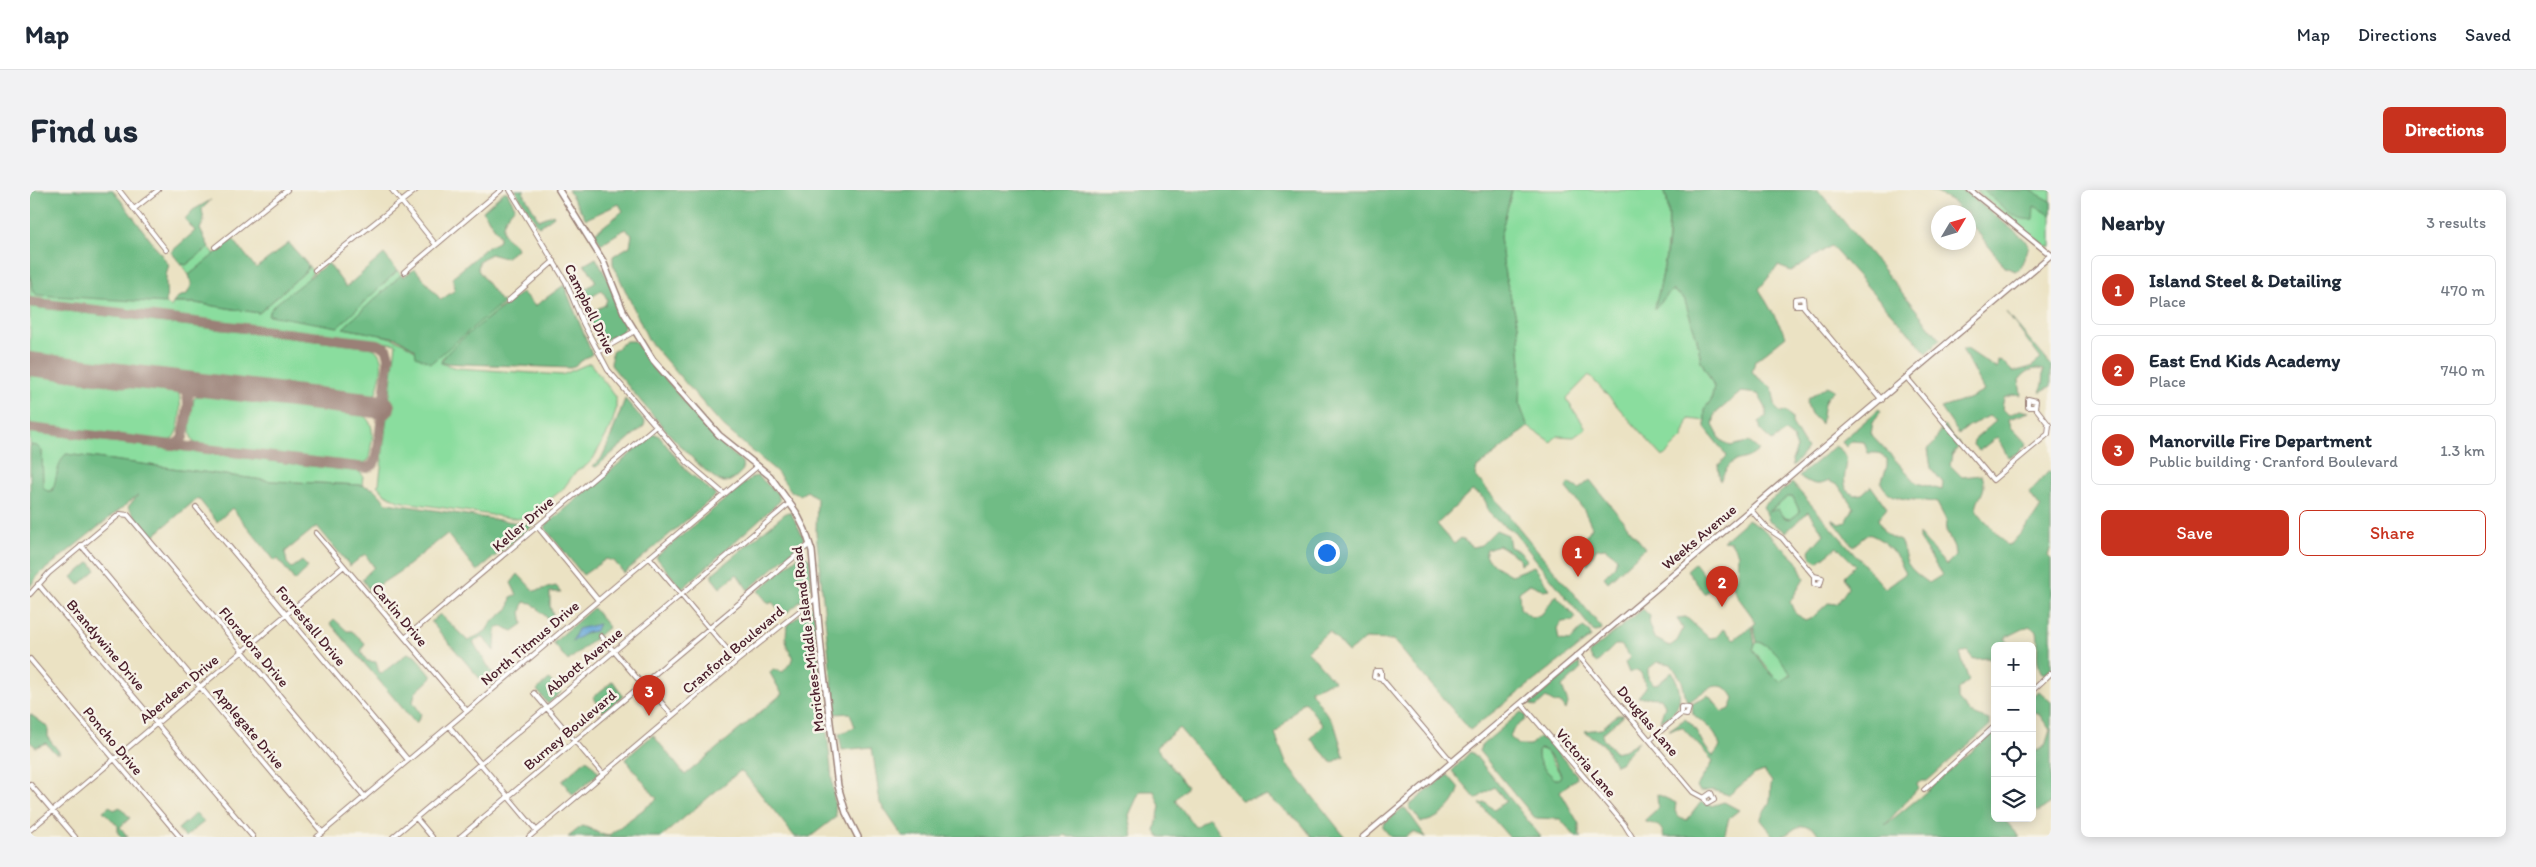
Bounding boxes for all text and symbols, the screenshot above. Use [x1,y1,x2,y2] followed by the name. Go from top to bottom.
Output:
[25,20,69,49] text: Map
[2297,24,2330,46] text: Map
[2358,24,2437,46] text: Directions
[2465,24,2511,46] text: Saved
[2383,107,2506,153] button: Directions
[30,109,138,151] text: Find us
[1931,205,1976,250] north arrow
[2101,210,2165,235] text: Nearby
[2426,213,2486,232] text: 3 results
[560,261,620,357] street label: Campbell Drive
[2149,269,2341,292] text: Island Steel & Detailing
[2114,281,2122,300] text: 1
[2441,281,2485,300] text: 470 m
[2149,292,2186,311] text: Place
[2149,349,2340,372] text: East End Kids Academy
[2114,361,2122,380] text: 2
[2441,361,2485,380] text: 740 m
[2149,372,2186,391] text: Place
[2149,429,2372,452] text: Manorville Fire Department
[2114,441,2122,460] text: 3
[2440,441,2485,460] text: 1.3 km
[2149,452,2398,471] text: Public building · Cranford Boulevard
[489,492,557,556] street label: Keller Drive
[1658,501,1740,573] street label: Weeks Avenue
[2101,510,2289,556] button: Save
[2299,510,2486,556] button: Share
[1562,536,1594,577] pin: 1
[1314,540,1340,566] your location
[788,545,828,733] street label: Moriches-Middle Island Road
[1706,566,1738,607] pin: 2
[368,580,432,650] street label: Carlin Drive
[272,582,350,670] street label: Forrestall Drive
[63,596,149,694] street label: Brandywine Drive
[477,597,583,689] street label: North Titmus Drive
[678,602,788,698] street label: Cranford Boulevard
[215,603,293,691] street label: Floradora Drive
[542,624,626,698] street label: Abbott Avenue
[1991,642,2036,822] map controls
[1991,642,2036,687] button: +
[136,651,222,727] street label: Aberdeen Drive
[633,675,665,716] pin: 3
[1613,682,1683,760] street label: Douglas Lane
[210,683,288,773] street label: Applegate Drive
[520,686,621,774] street label: Burney Boulevard
[1991,687,2036,732] button: −
[79,703,147,779] street label: Poncho Drive
[1552,725,1620,801] street label: Victoria Lane
[1991,732,2036,777] button: locate
[1991,777,2036,822] button: layers

